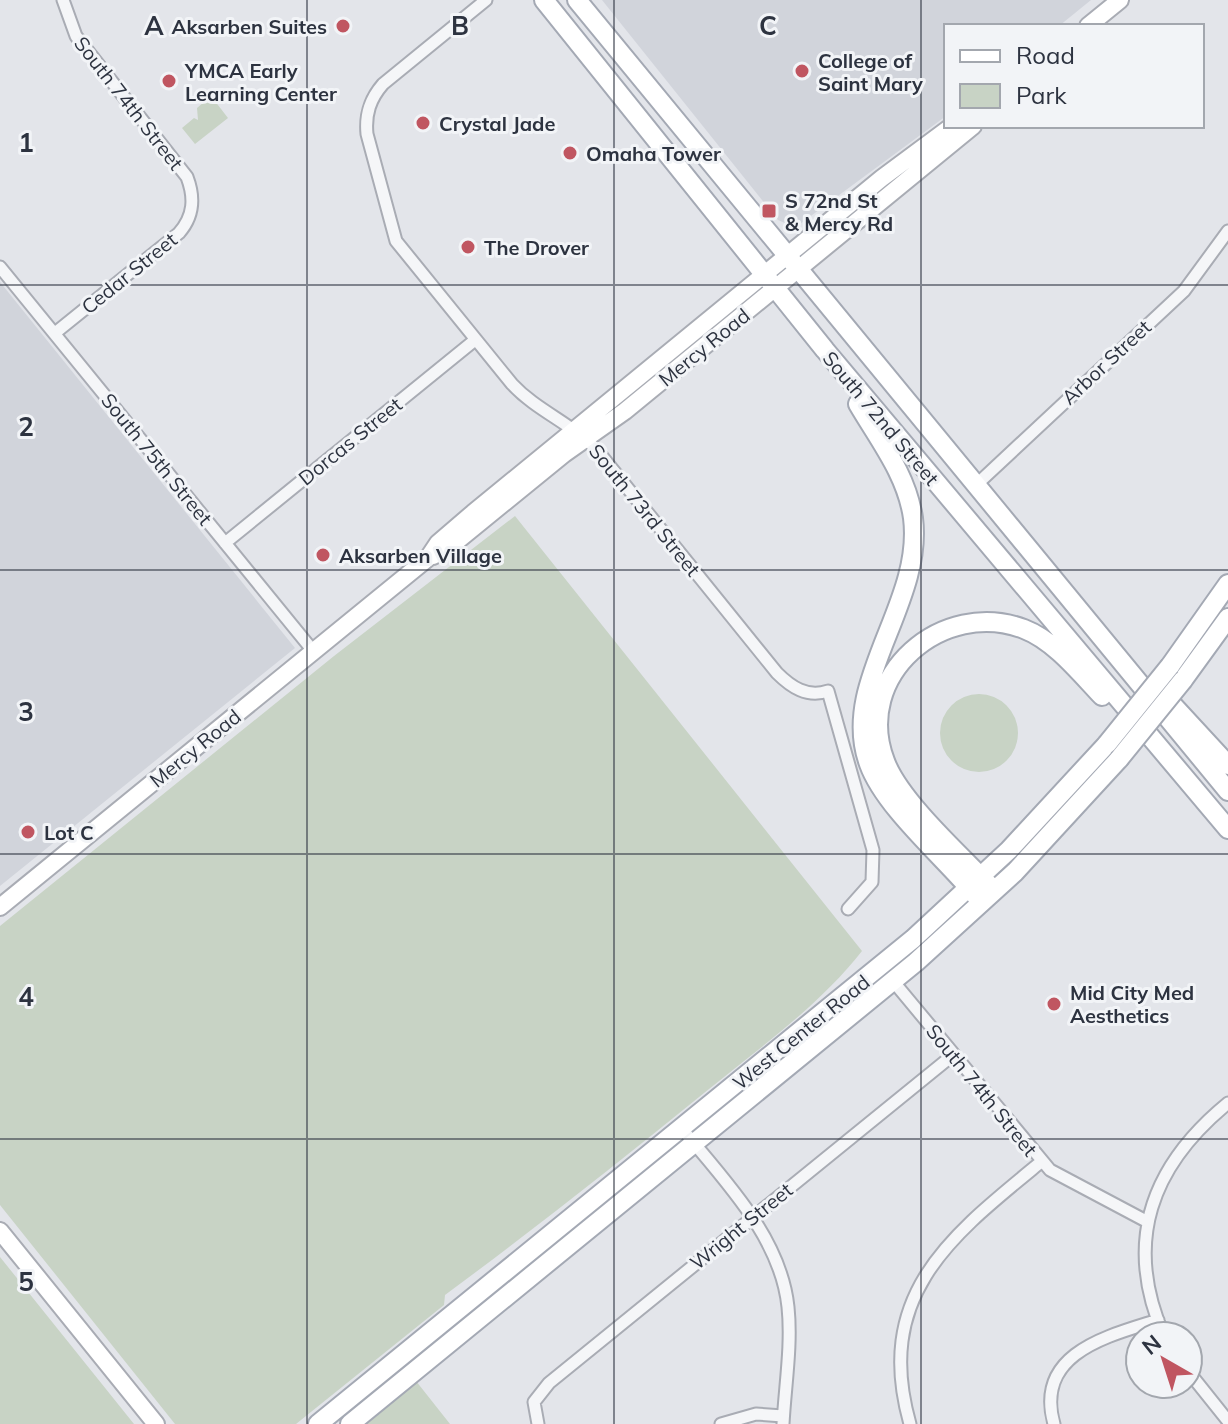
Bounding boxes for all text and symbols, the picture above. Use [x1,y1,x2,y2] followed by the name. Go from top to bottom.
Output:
[144,9,164,42] text: A
[451,9,469,42] text: B
[759,9,777,42] text: C
[171,14,327,39] place label: Aksarben Suites
[334,17,352,35] marker: Aksarben Suites
[944,24,1204,128] legend
[69,31,189,175] street label: South 74th Street
[1016,40,1075,70] text: Road
[818,48,923,96] place label: College of Saint Mary
[184,58,337,106] place label: YMCA Early Learning Center
[793,62,811,80] marker: College of Saint Mary
[160,72,178,90] marker: YMCA Early Learning Center
[1016,80,1067,110] text: Park
[439,111,555,136] place label: Crystal Jade
[414,114,432,132] marker: Crystal Jade
[18,126,34,159] text: 1
[586,141,721,166] place label: Omaha Tower
[561,144,579,162] marker: Omaha Tower
[785,188,893,236] place label: S 72nd St & Mercy Rd
[760,202,778,220] marker: S 72nd St & Mercy Rd
[76,227,182,319] street label: Cedar Street
[484,235,589,260] place label: The Drover
[459,238,477,256] marker: The Drover
[653,303,755,391] street label: Mercy Road
[1056,314,1156,410] street label: Arbor Street
[818,346,944,490] street label: South 72nd Street
[96,388,218,530] street label: South 75th Street
[293,392,407,490] street label: Dorcas Street
[18,410,34,443] text: 2
[584,439,706,581] street label: South 73rd Street
[339,543,502,568] place label: Aksarben Village
[314,546,332,564] marker: Aksarben Village
[18,695,34,728] text: 3
[144,704,246,792] street label: Mercy Road
[44,820,94,845] place label: Lot C
[19,823,37,841] marker: Lot C
[728,969,874,1095] street label: West Center Road
[18,980,34,1013] text: 4
[1070,980,1194,1028] place label: Mid City Med Aesthetics
[1045,995,1063,1013] marker: Mid City Med Aesthetics
[921,1019,1043,1161] street label: South 74th Street
[685,1177,797,1275] street label: Wright Street
[18,1265,34,1298] text: 5
[1124,1320,1204,1400] north arrow
[1136,1328,1167,1361] text: N

